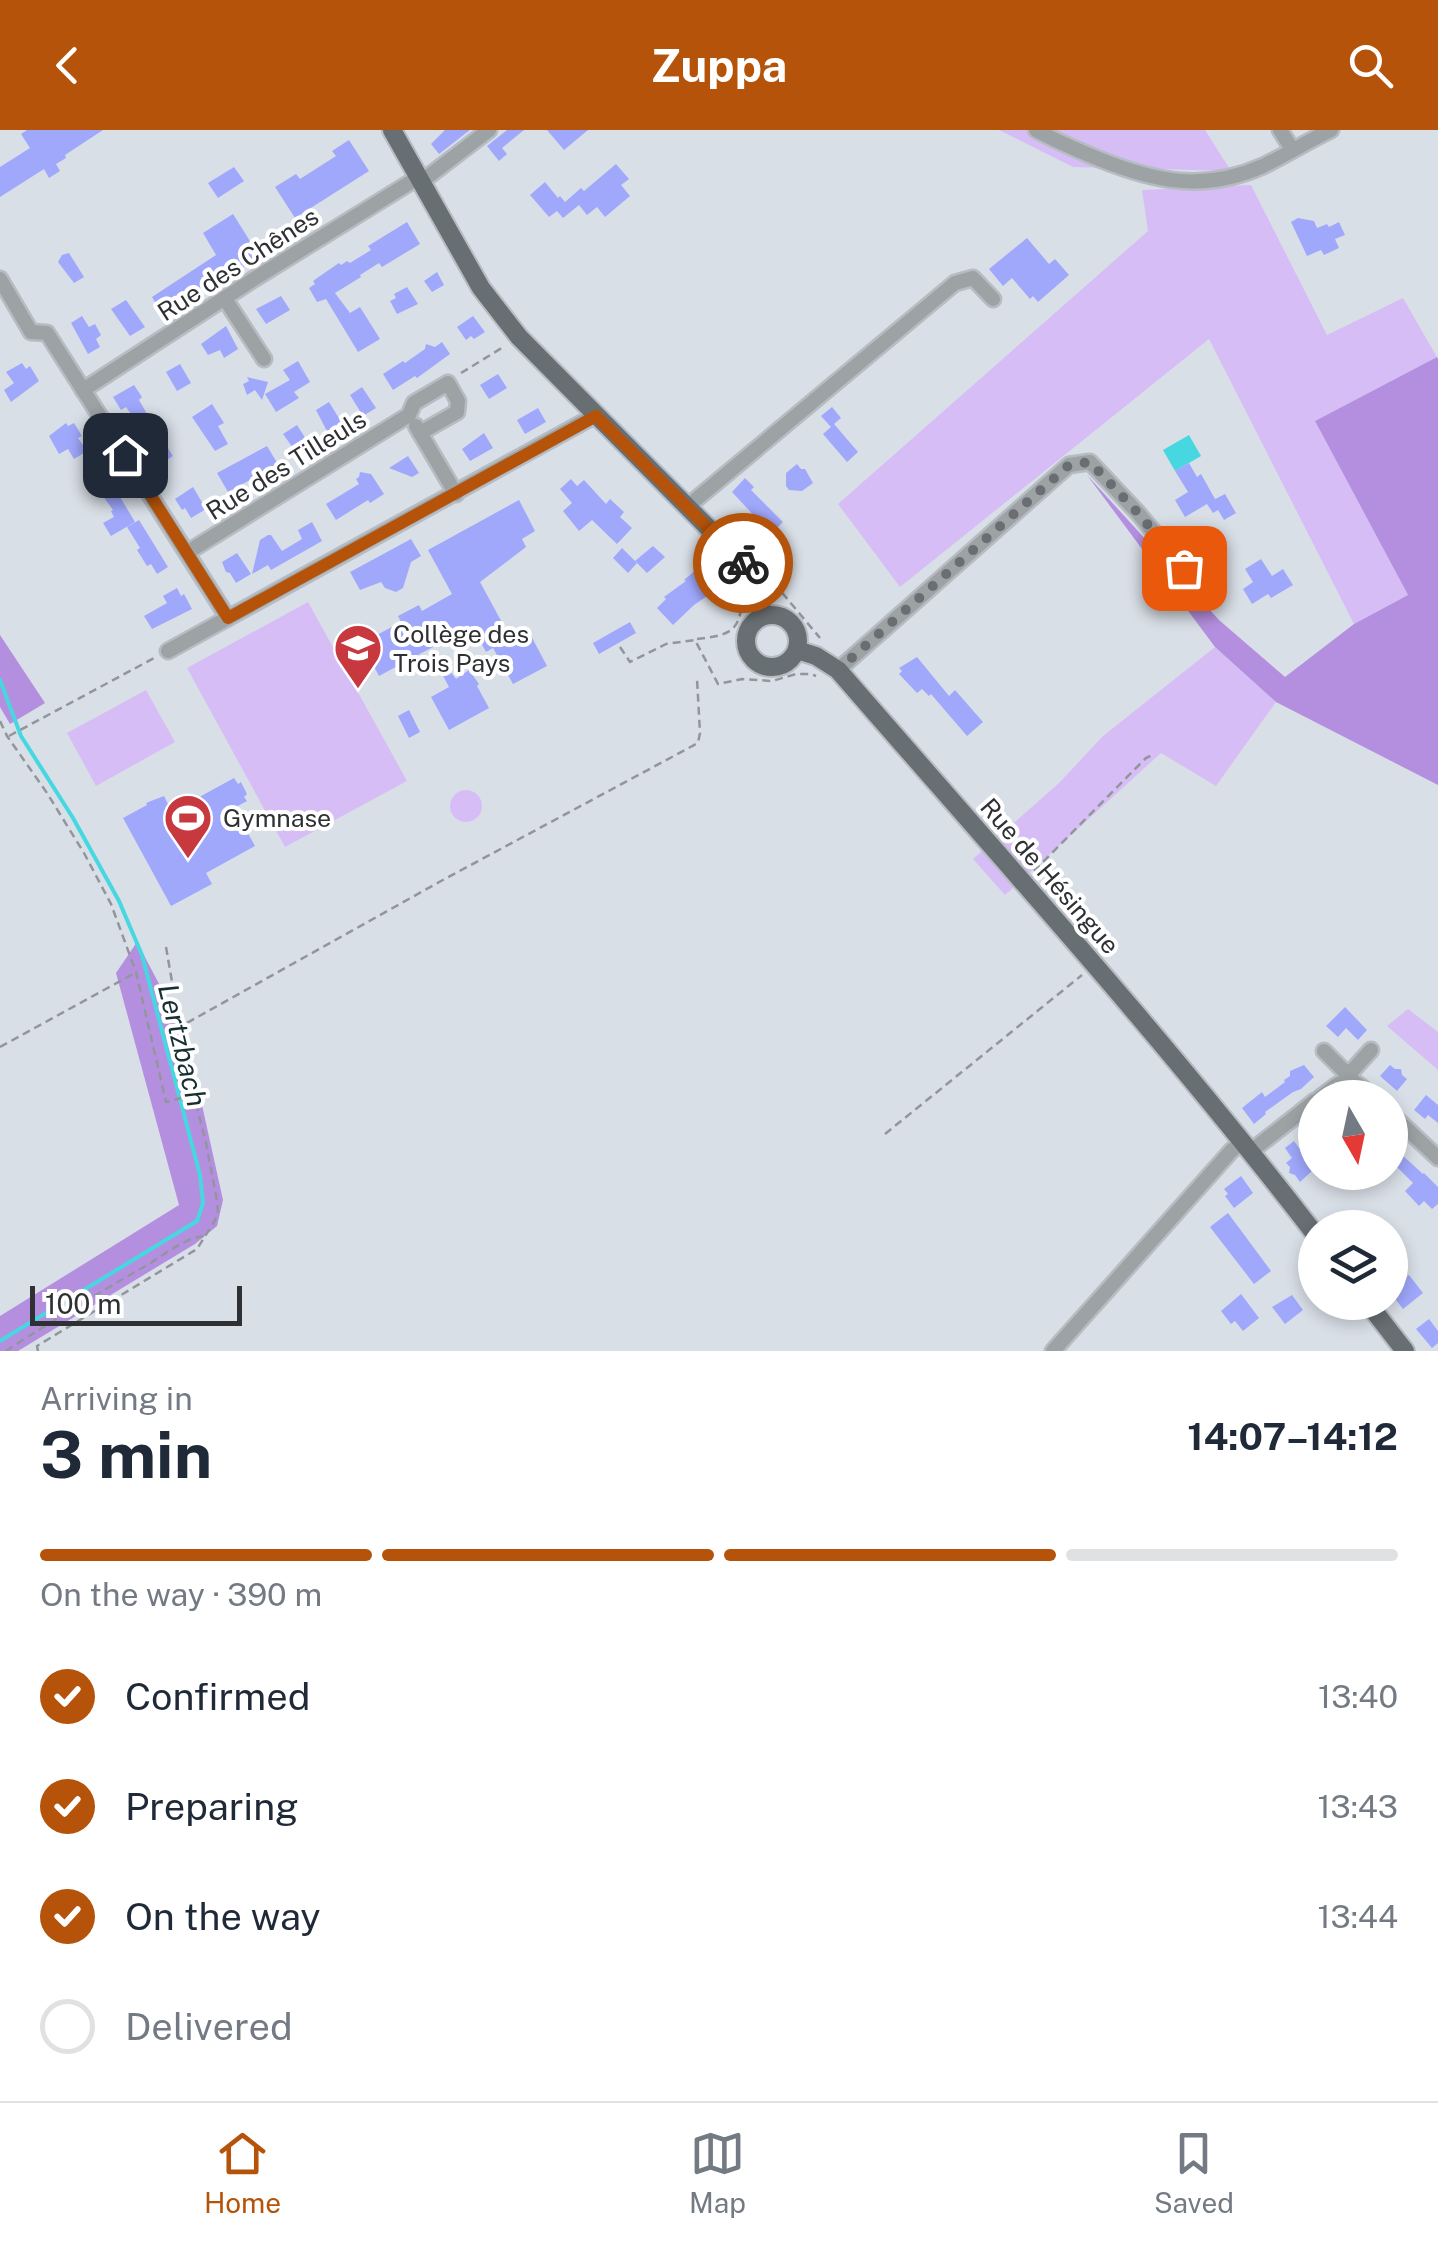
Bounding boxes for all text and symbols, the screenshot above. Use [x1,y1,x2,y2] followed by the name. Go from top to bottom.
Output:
[40,38,95,93] icon: back
[1343,38,1398,93] icon: search
[651,39,787,92] text: Zuppa
[152,201,324,327] street label: Rue des Chênes
[201,404,371,526] street label: Rue des Tilleuls
[83,413,168,498] pin
[98,428,153,483] icon: home
[693,513,793,613] courier
[1142,526,1227,611] pin
[716,536,771,591] icon: bike
[1157,541,1212,596] icon: bag
[393,619,529,678] place label: Collège des Trois Pays
[332,622,384,690] school or university icon: Collège des Trois Pays
[162,792,214,860] sports icon: Gymnase
[974,792,1126,960] street label: Rue de Hésingue
[223,803,331,833] place label: Gymnase
[152,980,214,1110] water label: Lertzbach
[1298,1080,1408,1190] north arrow
[1298,1080,1408,1320] map controls
[1298,1210,1408,1320] button: layers
[30,1281,242,1326] scale bar
[45,1287,122,1320] text: 100 m
[40,1380,193,1417] text: Arriving in
[1187,1414,1398,1459] text: 14:07–14:12
[40,1416,212,1493] text: 3 min
[40,1576,322,1613] text: On the way · 390 m
[40,1669,95,1724] icon: check
[125,1674,310,1719] text: Confirmed
[1318,1678,1398,1715] text: 13:40
[40,1779,95,1834] icon: check
[125,1784,299,1829] text: Preparing
[1318,1788,1398,1825] text: 13:43
[40,1889,95,1944] icon: check
[125,1894,321,1939] text: On the way
[1318,1898,1398,1935] text: 13:44
[125,2004,293,2049] text: Delivered
[204,2126,281,2219] tab: Home
[689,2126,746,2219] tab: Map
[1154,2126,1234,2219] tab: Saved

